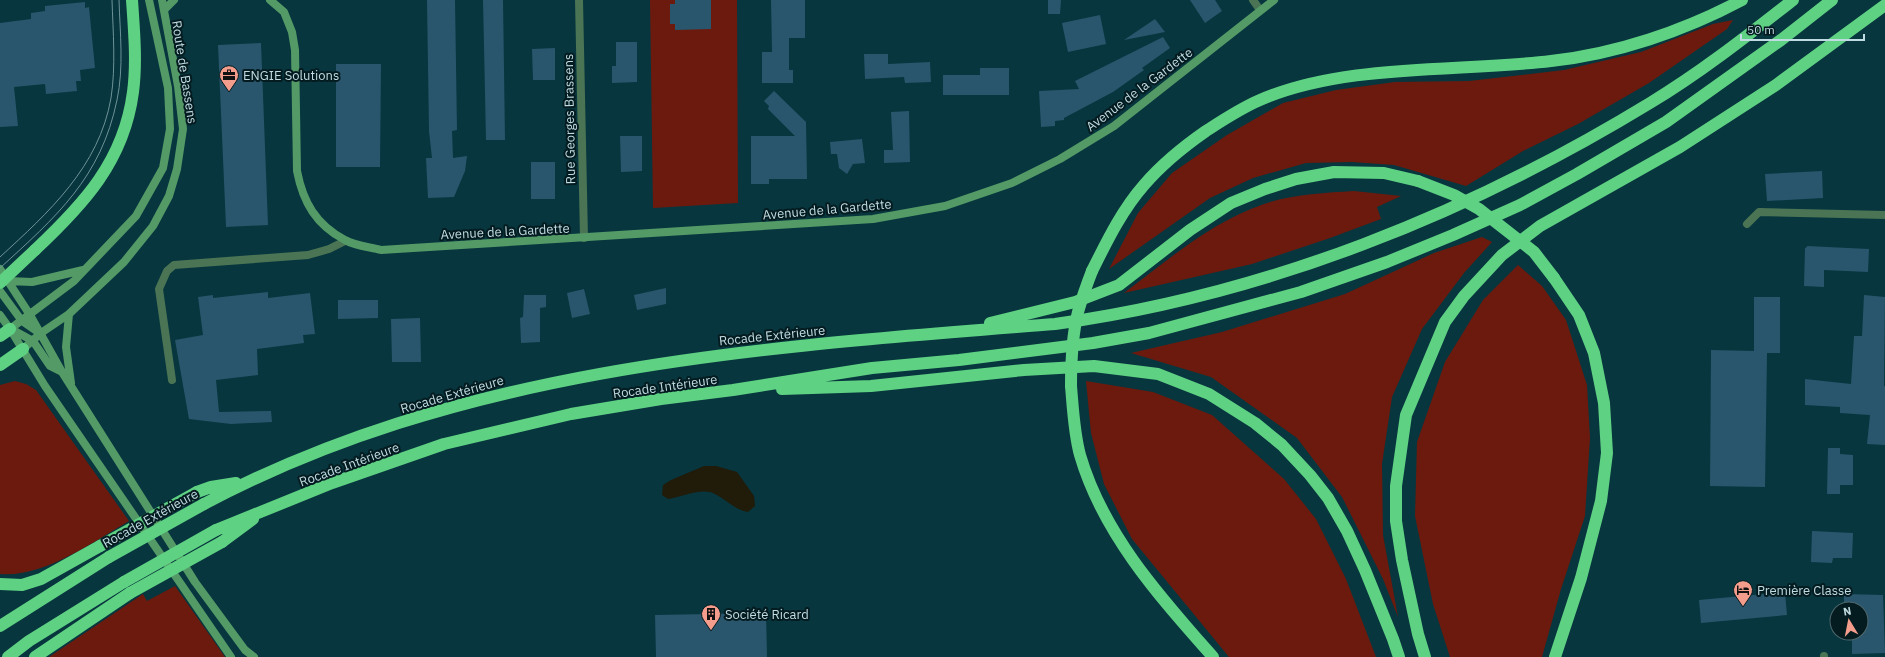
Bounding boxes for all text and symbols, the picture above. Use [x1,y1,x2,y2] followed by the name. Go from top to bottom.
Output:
[1741,16,1864,42] scale bar
[168,19,201,125] street label: Route de Bassens
[1747,22,1775,37] text: 50 m
[1083,44,1196,135] street label: Avenue de la Gardette
[560,53,579,185] street label: Rue Georges Brassens
[218,64,240,92] office icon: ENGIE Solutions
[243,67,339,84] place label: ENGIE Solutions
[762,195,892,224] street label: Avenue de la Gardette
[440,220,570,243] street label: Avenue de la Gardette
[718,321,826,350] street label: Rocade Extérieure
[612,371,718,402] street label: Rocade Intérieure
[398,372,506,417] street label: Rocade Extérieure
[297,438,402,490] street label: Rocade Intérieure
[99,485,201,552] street label: Rocade Extérieure
[1732,579,1754,607] hotel icon: Première Classe
[1757,582,1852,599] place label: Première Classe
[1829,601,1869,641] north arrow
[700,603,722,631] building icon: Société Ricard
[1842,604,1852,619] text: N
[725,606,809,623] place label: Société Ricard

